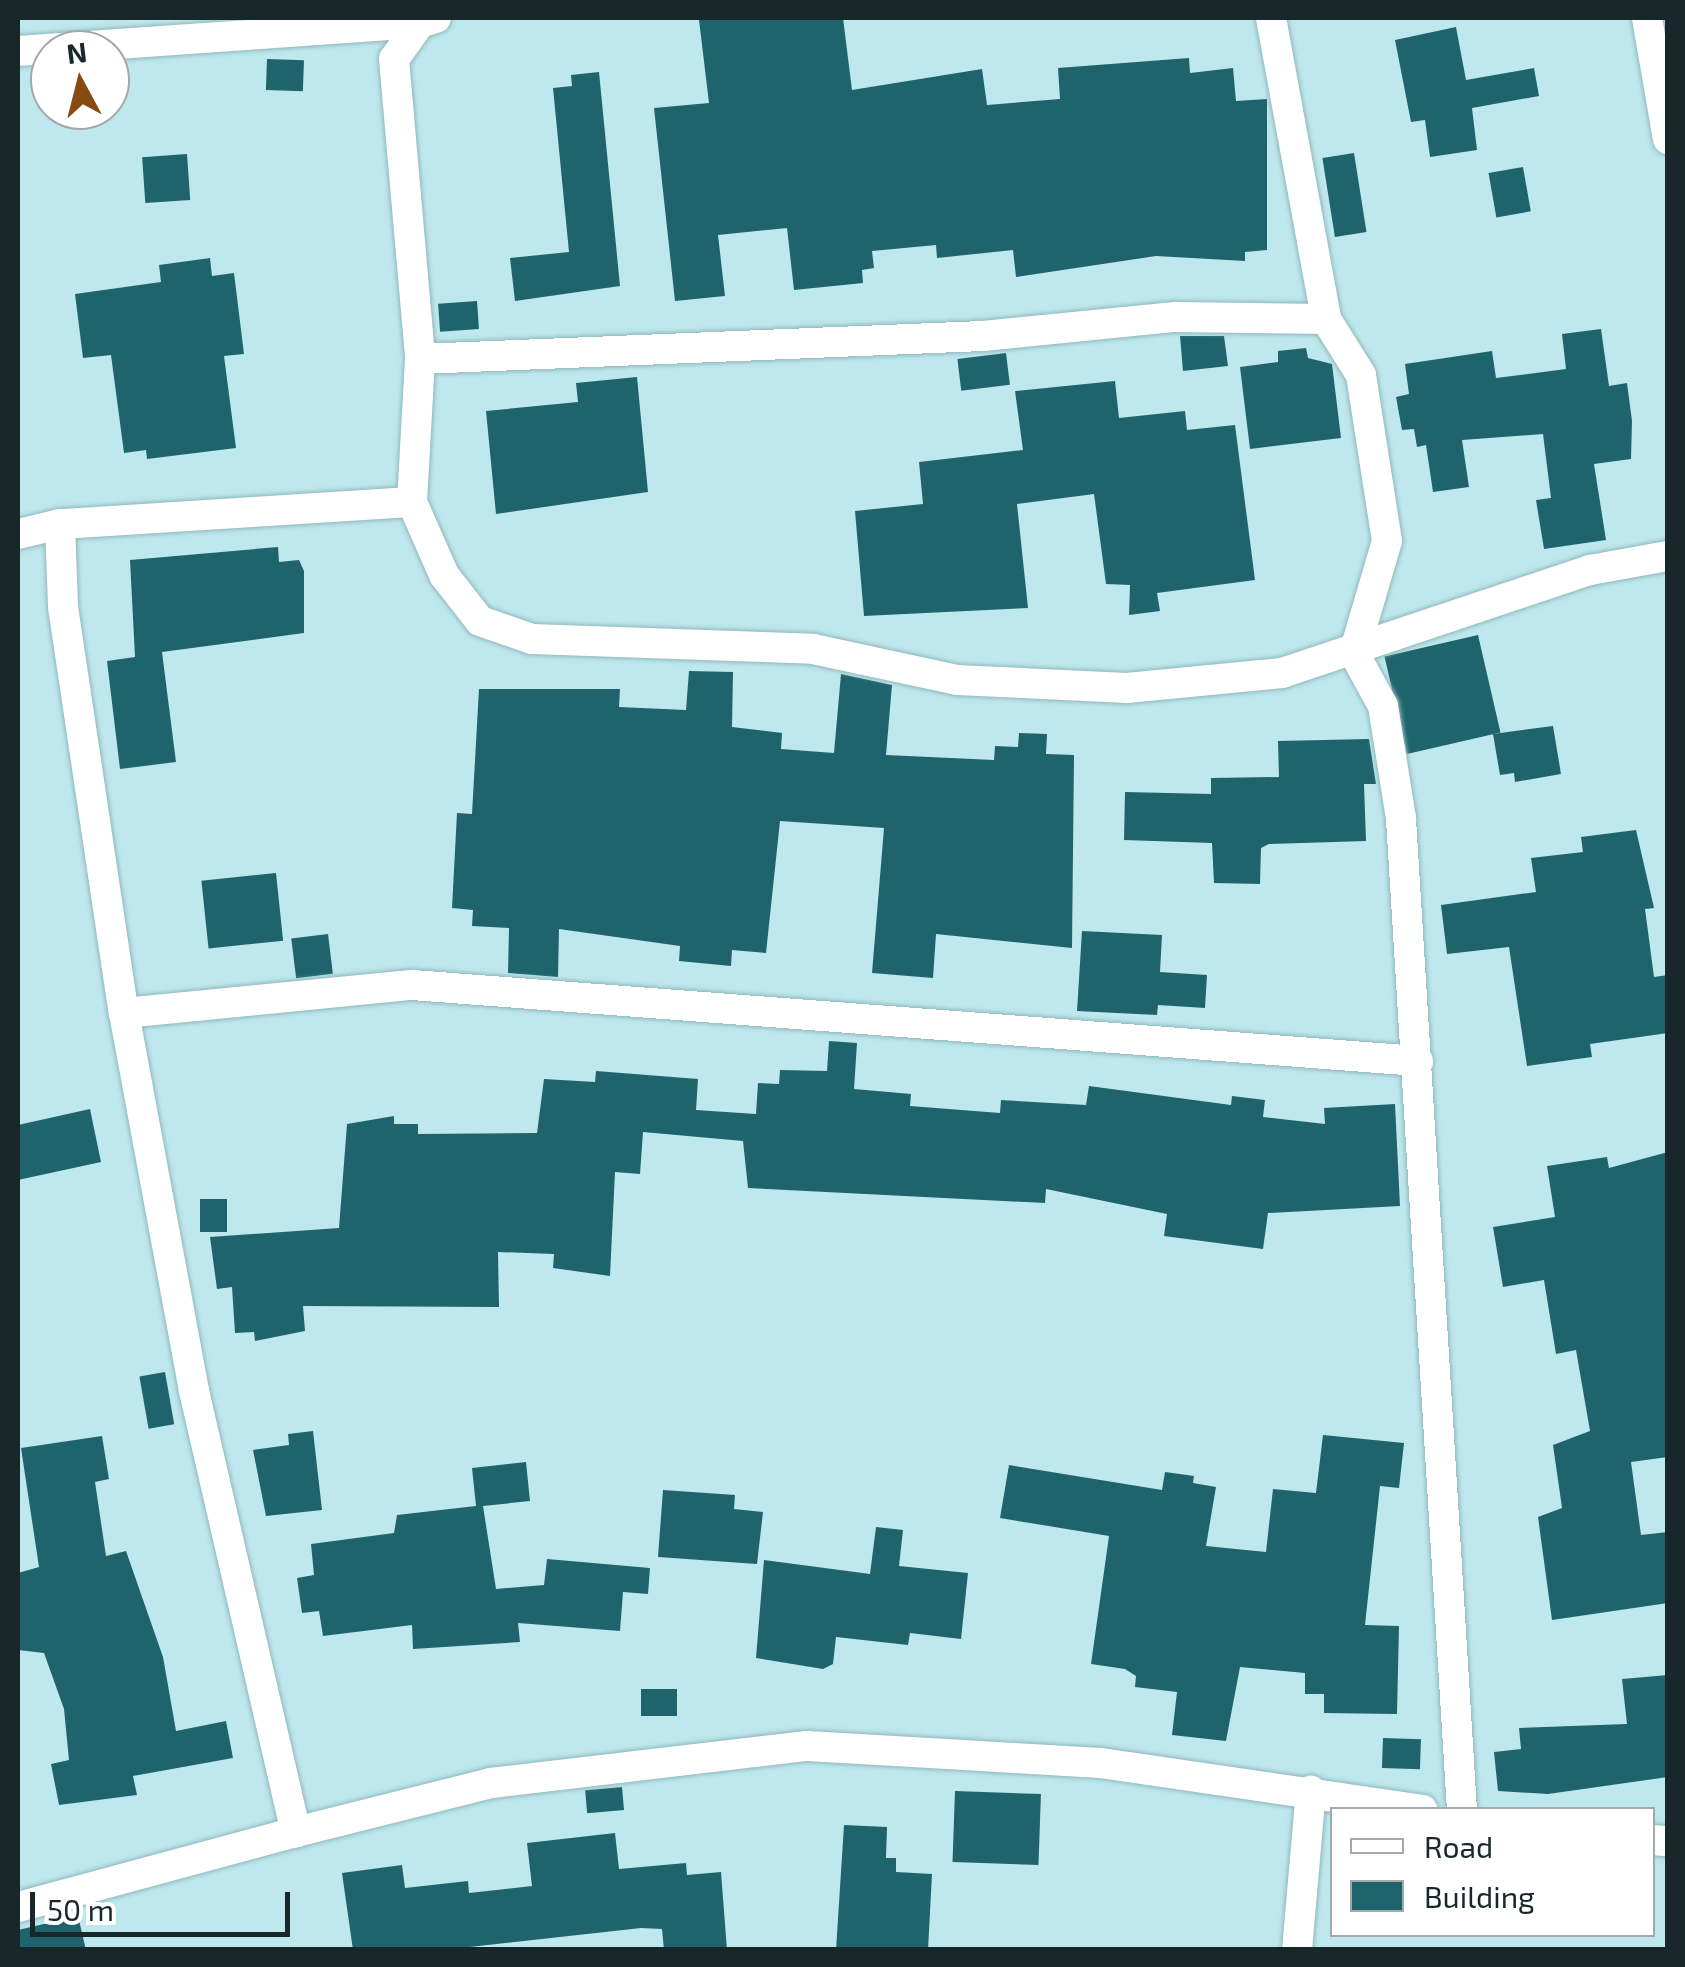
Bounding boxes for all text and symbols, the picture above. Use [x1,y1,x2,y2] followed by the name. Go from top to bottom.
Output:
[30,30,130,130] north arrow
[64,34,89,70] text: N
[1330,1807,1655,1937] legend
[1424,1828,1493,1864] text: Road
[35,1872,295,1934] scale bar
[1424,1878,1535,1914] text: Building
[47,1891,114,1927] text: 50 m

